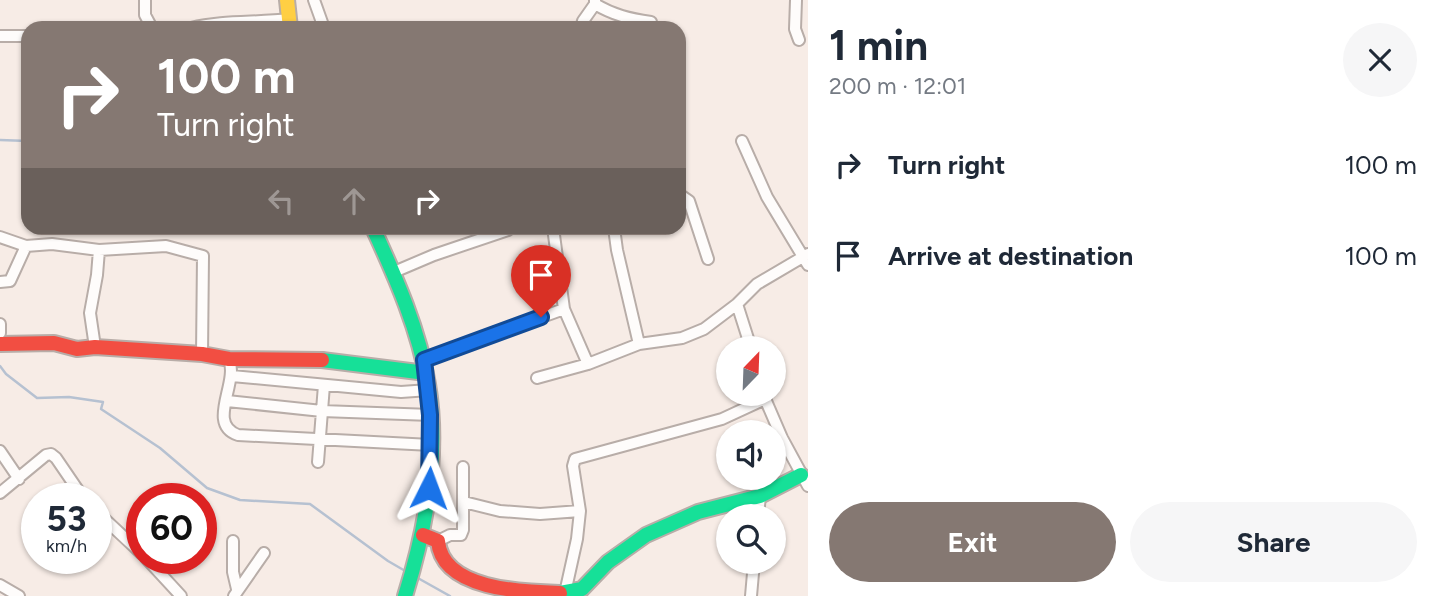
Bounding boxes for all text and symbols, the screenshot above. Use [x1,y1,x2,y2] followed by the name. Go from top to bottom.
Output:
[829,20,928,71] text: 1 min
[1343,23,1417,97] button: close
[157,46,296,105] text: 100 m
[42,49,133,140] icon: right
[829,72,966,100] text: 200 m · 12:01
[157,106,295,144] text: Turn right
[829,146,867,184] icon: right
[888,149,1005,181] text: Turn right
[1344,149,1417,181] text: 100 m
[262,182,300,220] icon: left
[335,182,373,220] icon: ahead
[408,182,446,220] icon: right
[829,237,867,275] icon: arrive
[888,240,1133,272] text: Arrive at destination
[1344,240,1417,272] text: 100 m
[511,245,571,317] pin
[522,256,560,294] icon: arrive
[716,336,786,406] north arrow
[716,336,786,574] map controls
[716,420,786,490] button: sound
[392,451,466,525] position arrow
[126,483,217,574] speed limit sign: 60
[47,498,86,540] text: 53
[829,502,1116,582] button: Exit
[1130,502,1417,582] button: Share
[716,504,786,574] button: search
[46,535,87,557] text: km/h

